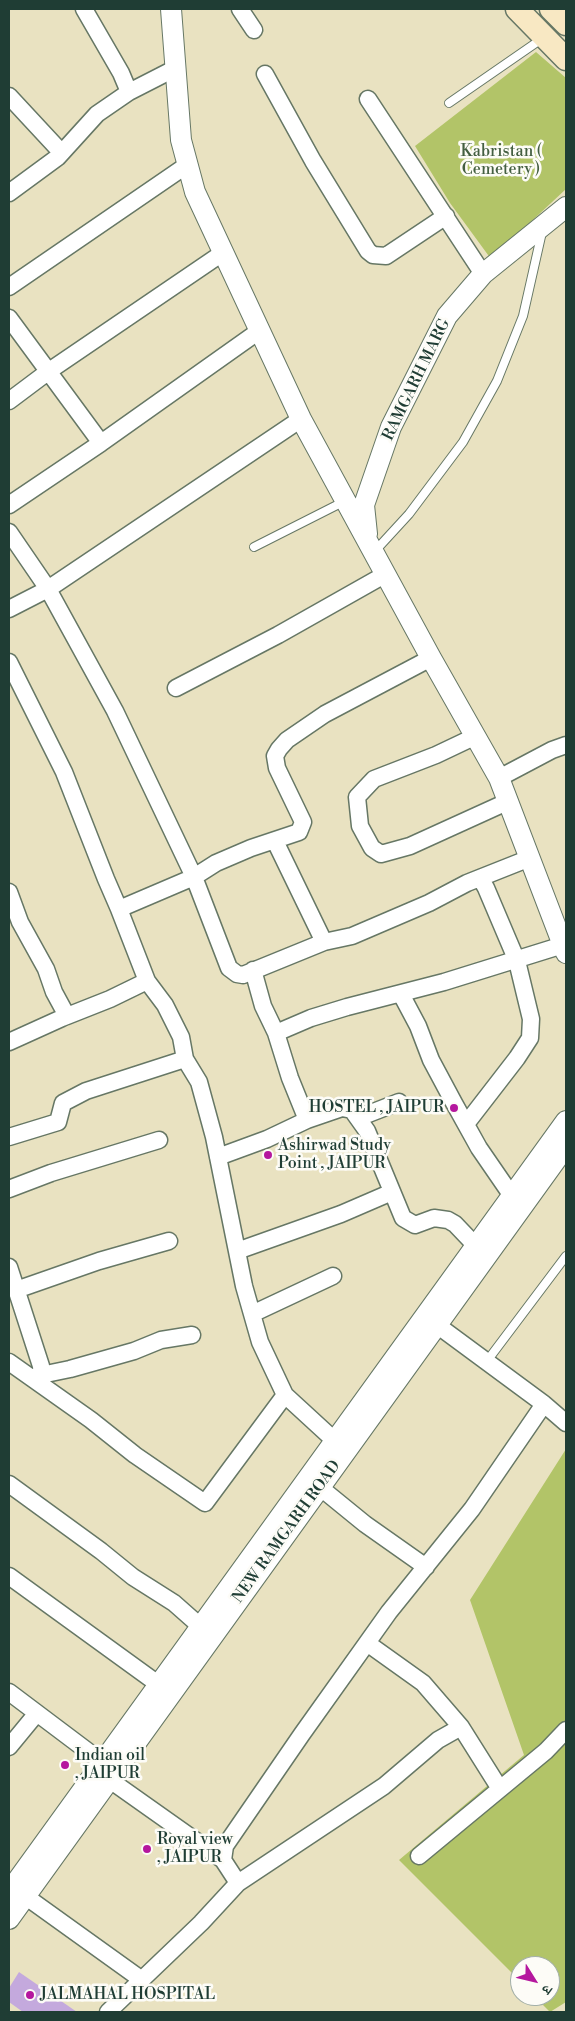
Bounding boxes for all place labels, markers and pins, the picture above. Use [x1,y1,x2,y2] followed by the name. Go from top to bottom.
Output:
[309,1098,444,1118] place label: HOSTEL , JAIPUR
[448,1102,460,1114] marker: HOSTEL , JAIPUR
[278,1136,391,1174] place label: Ashirwad Study Point , JAIPUR
[262,1149,274,1161] marker: Ashirwad Study Point , JAIPUR
[75,1746,145,1784] place label: Indian oil , JAIPUR
[59,1759,71,1771] marker: Indian oil , JAIPUR
[157,1830,233,1868] place label: Royal view , JAIPUR
[141,1843,153,1855] marker: Royal view , JAIPUR
[40,1985,215,2005] place label: JALMAHAL HOSPITAL
[24,1989,36,2001] marker: JALMAHAL HOSPITAL

